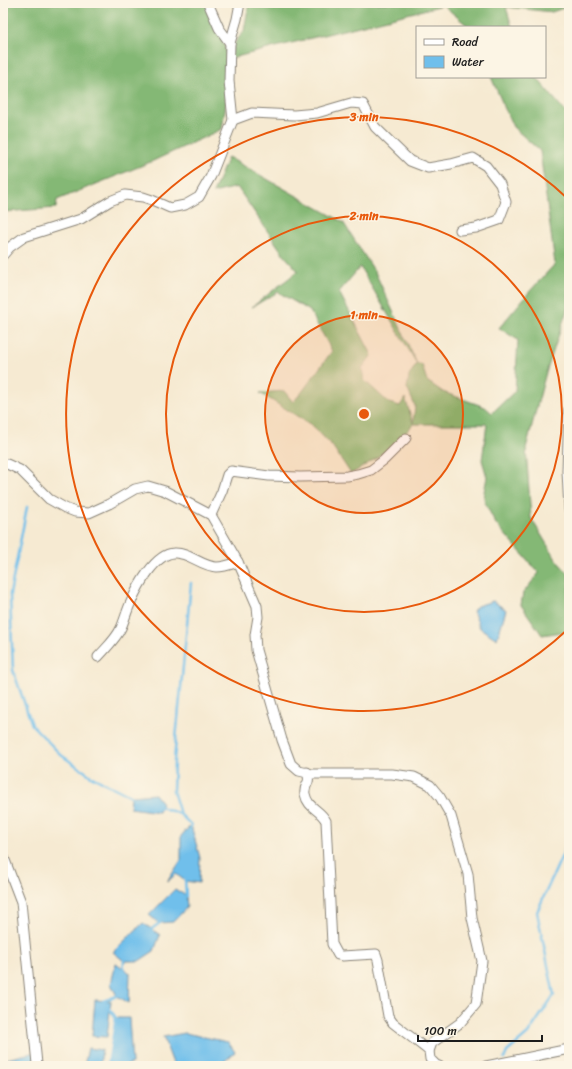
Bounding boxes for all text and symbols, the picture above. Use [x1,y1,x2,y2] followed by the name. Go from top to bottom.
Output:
[416,26,546,78] legend
[452,31,479,53] text: Road
[452,51,485,73] text: Water
[349,106,379,128] text: 3 min
[348,205,379,227] text: 2 min
[350,304,378,326] text: 1 min
[357,407,371,421] centre of rings
[418,1017,542,1043] scale bar
[424,1020,457,1042] text: 100 m

